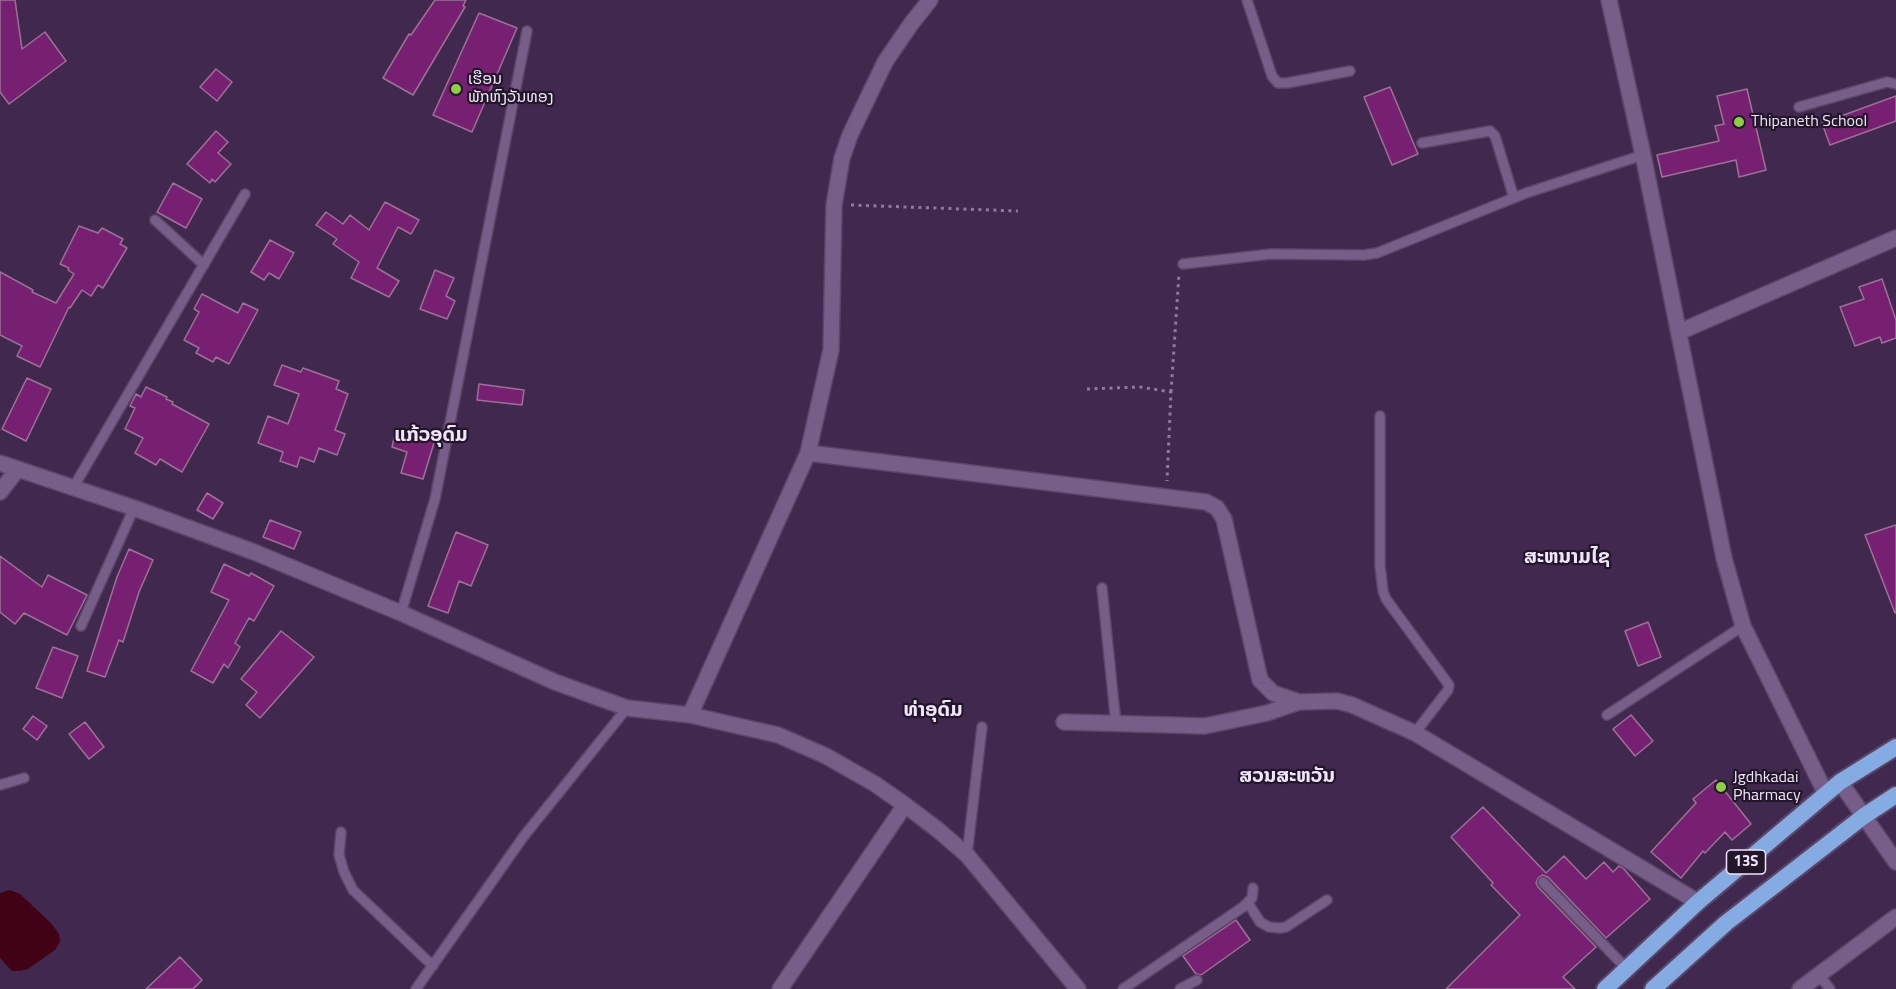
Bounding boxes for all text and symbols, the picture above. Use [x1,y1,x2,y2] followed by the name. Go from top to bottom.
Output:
[468,70,554,108] place label: ເຮືອນ ພັກຫົງວັນທອງ
[449,82,463,96] marker: ເຮືອນ ພັກຫົງວັນທອງ
[1751,112,1867,132] place label: Thipaneth School
[1732,115,1746,129] marker: Thipaneth School
[394,424,468,448] district label: ແກ້ວອຸດົມ
[1524,546,1610,570] district label: ສະຫນາມໄຊ
[904,699,962,723] district label: ທ່າອຸດົມ
[1239,765,1335,789] district label: ສວນສະຫວັນ
[1733,768,1801,806] place label: Jgdhkadai Pharmacy
[1714,780,1728,794] marker: Jgdhkadai Pharmacy
[1726,850,1766,874] road number: 13S

